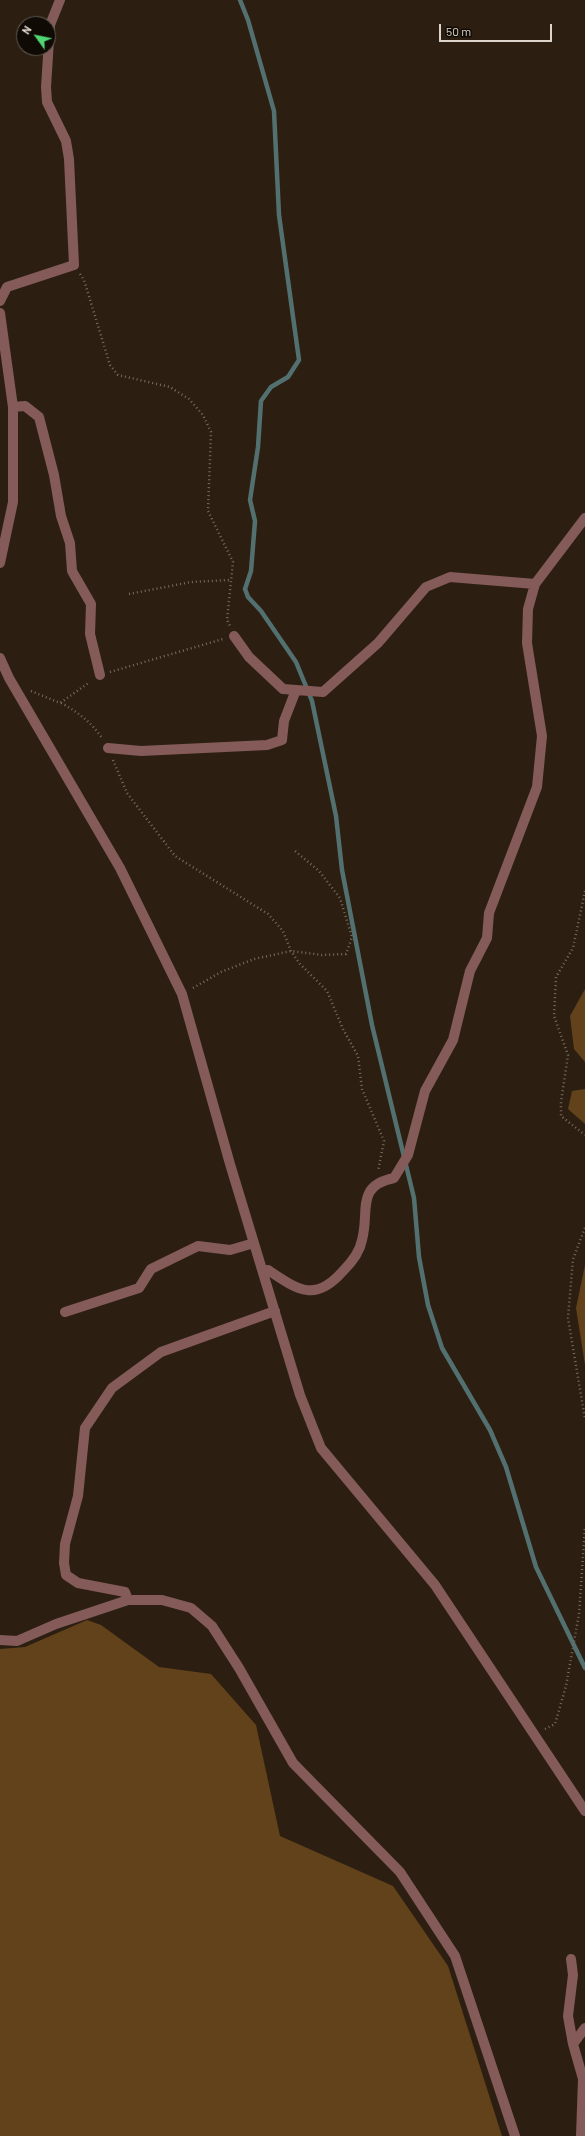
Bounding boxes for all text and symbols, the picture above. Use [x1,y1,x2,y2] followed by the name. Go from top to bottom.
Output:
[16,16,56,56] north arrow
[441,16,554,42] scale bar
[19,23,34,36] text: N
[446,24,471,38] text: 50 m

